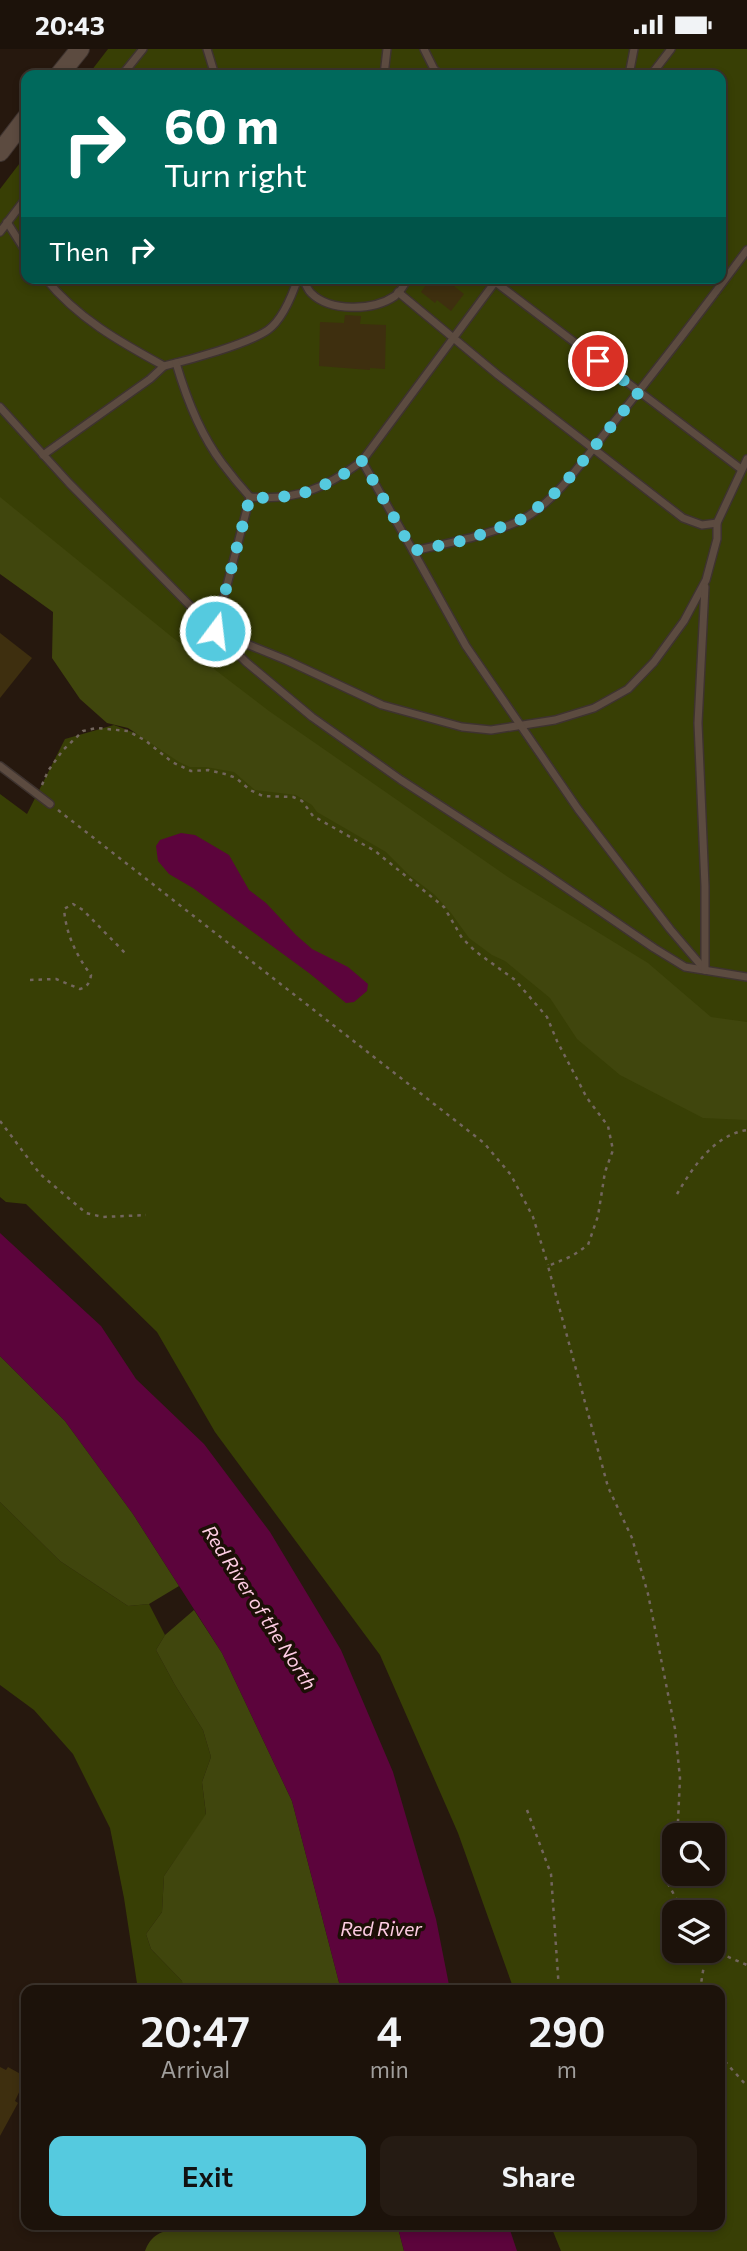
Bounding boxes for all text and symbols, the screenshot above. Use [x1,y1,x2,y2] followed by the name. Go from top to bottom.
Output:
[35,9,105,40] text: 20:43
[164,94,279,154] text: 60 m
[49,98,140,189] icon: right
[164,154,307,194] text: Turn right
[123,231,161,269] icon: right
[49,235,109,266] text: Then
[568,331,628,391] pin
[579,342,617,380] icon: arrive
[178,594,252,668] position arrow
[198,1520,322,1694] water label: Red River of the North
[662,1823,725,1963] map controls
[662,1823,725,1886] button: search
[662,1900,725,1963] button: layers
[340,1917,423,1940] water label: Red River
[141,2004,250,2056] text: 20:47
[376,2004,402,2056] text: 4
[528,2004,605,2056] text: 290
[161,2055,230,2083] text: Arrival
[370,2055,409,2083] text: min
[557,2055,577,2083] text: m
[49,2136,366,2216] button: Exit
[380,2136,697,2216] button: Share

